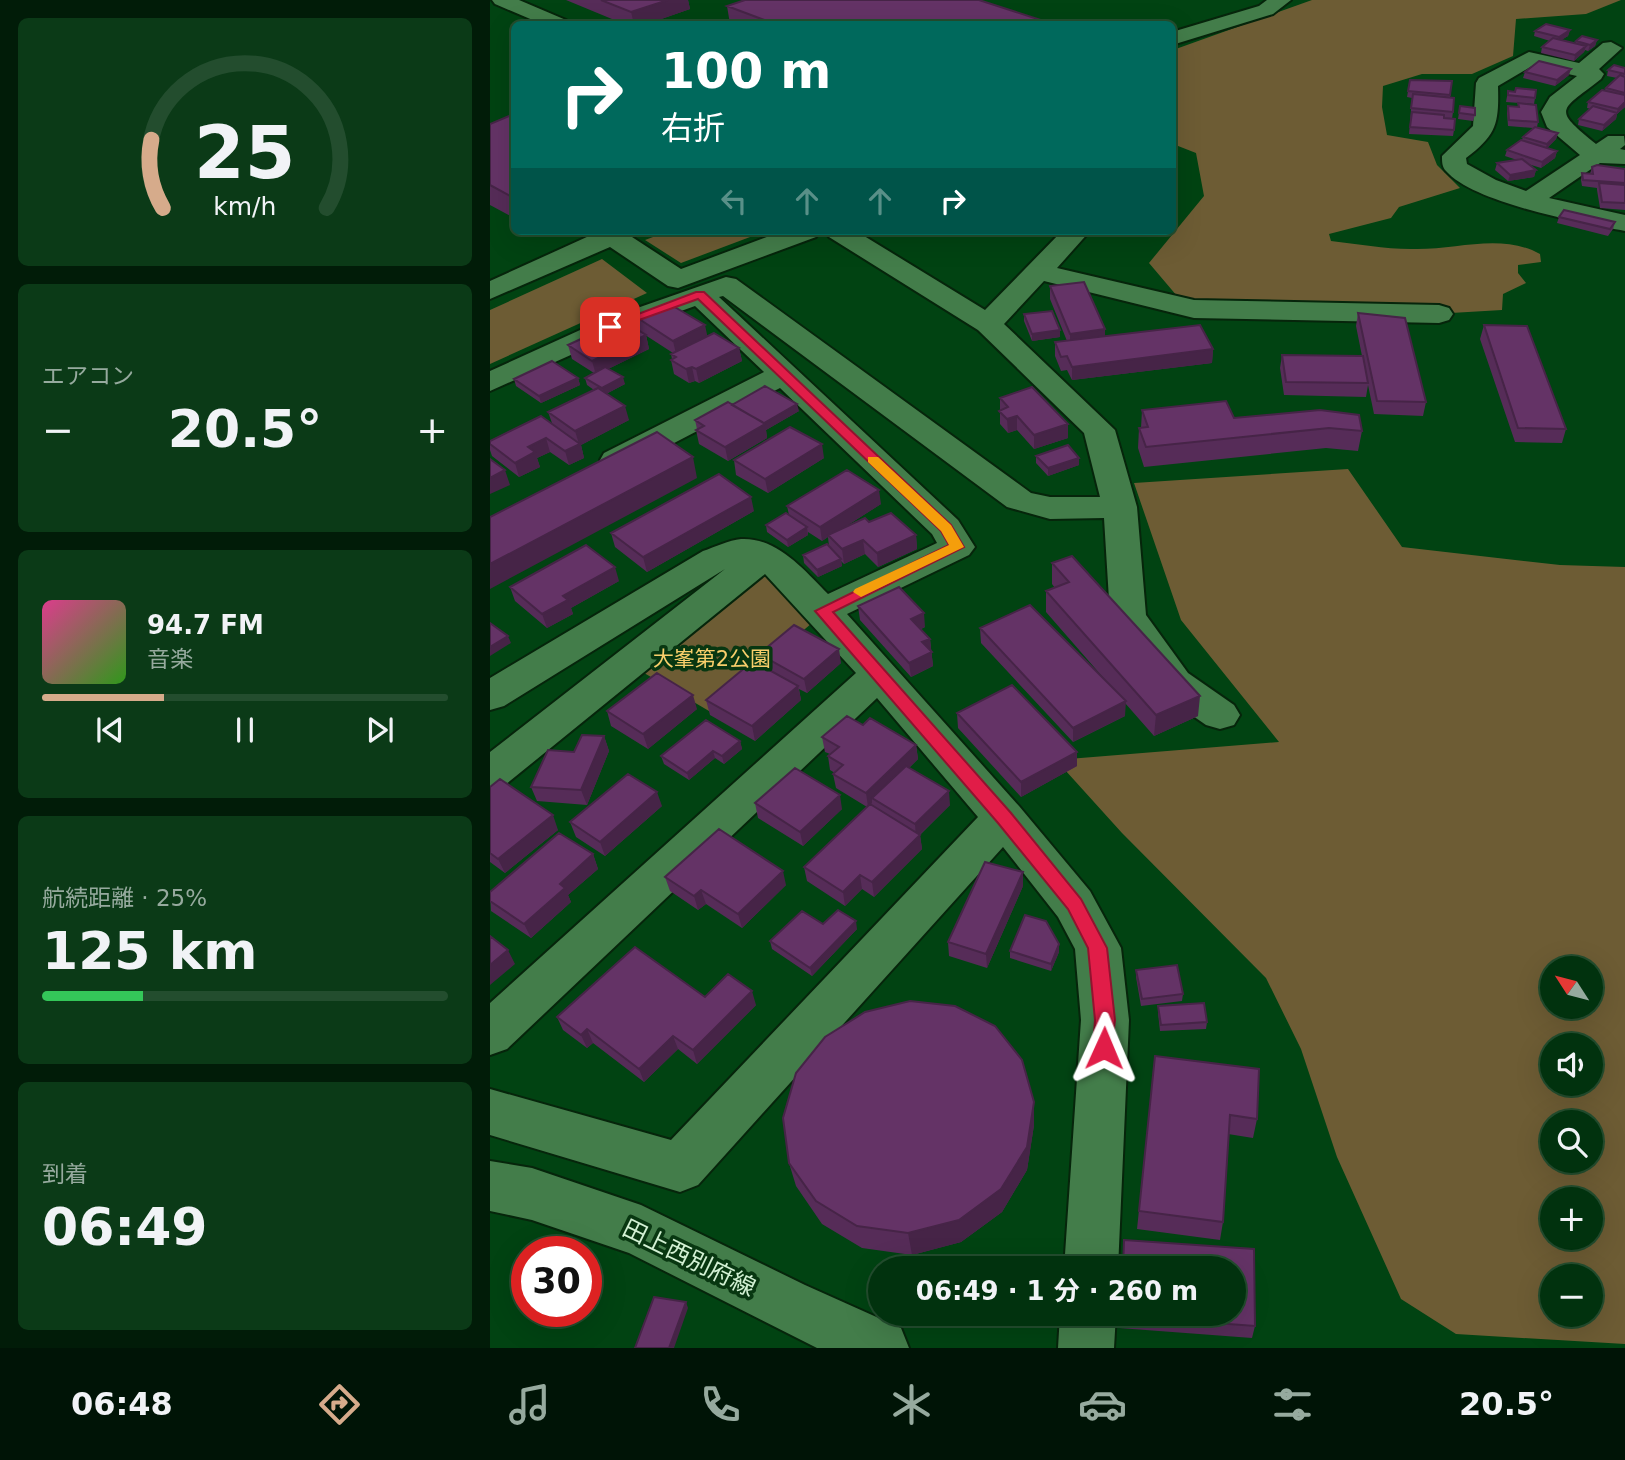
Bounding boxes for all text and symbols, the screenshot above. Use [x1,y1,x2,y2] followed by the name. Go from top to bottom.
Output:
[661,43,831,100] text: 100 m
[546,49,637,140] icon: right
[661,109,725,147] text: 右折
[194,110,296,195] text: 25
[715,182,753,220] icon: left
[788,182,826,220] icon: ahead
[861,182,899,220] icon: ahead
[934,182,972,220] icon: right
[213,192,277,221] text: km/h
[580,297,640,357] pin
[591,308,629,346] icon: arrive
[42,363,134,389] text: エアコン
[168,399,322,459] text: 20.5°
[42,408,74,452] text: −
[416,408,448,452] text: +
[147,610,264,640] text: 94.7 FM
[147,646,193,672] text: 音楽
[653,647,771,671] park label: 大峯第2公園
[91,711,129,749] icon: previous
[226,711,264,749] icon: pause
[361,711,399,749] icon: next
[42,885,207,911] text: 航続距離 · 25%
[42,921,257,981] text: 125 km
[1540,956,1603,1018] north arrow
[1540,956,1603,1327] map controls
[1067,1011,1141,1085] position arrow
[1540,1033,1603,1096] button: sound
[1540,1110,1603,1173] button: search
[42,1161,88,1187] text: 到着
[1540,1187,1603,1250] button: +
[42,1197,208,1257] text: 06:49
[618,1214,760,1302] street label: 田上西別府線
[511,1236,602,1327] speed limit sign: 30
[1540,1264,1603,1327] button: −
[916,1276,1198,1306] text: 06:49 · 1 分 · 260 m
[315,1380,364,1429] icon: directions
[505,1380,554,1429] icon: music
[696,1380,745,1429] icon: phone
[887,1380,936,1429] icon: climate
[1078,1380,1127,1429] icon: car
[1268,1380,1317,1429] icon: filters
[71,1385,173,1423] text: 06:48
[1459,1385,1554,1423] text: 20.5°

